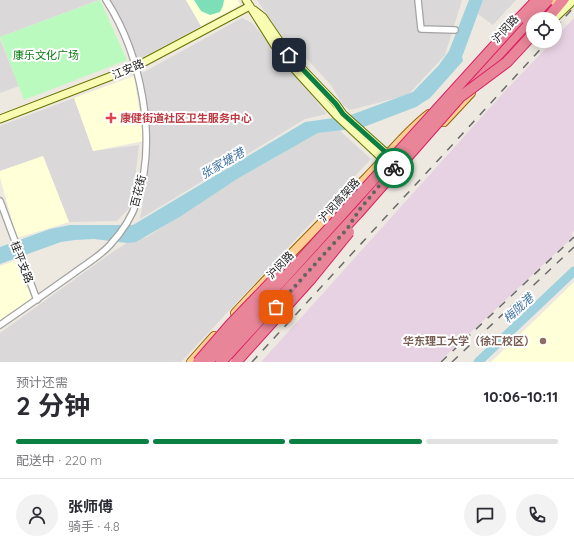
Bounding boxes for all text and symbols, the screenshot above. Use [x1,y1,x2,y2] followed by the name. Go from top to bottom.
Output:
[489,12,521,46] street label: 沪闵路
[526,12,562,48] map controls
[526,12,562,48] button: locate
[272,38,306,72] pin
[278,44,300,66] icon: home
[13,48,79,62] park label: 康乐文化广场
[110,56,146,82] street label: 江安路
[120,111,252,125] place label: 康健街道社区卫生服务中心
[105,112,117,124] marker: 康健街道社区卫生服务中心
[197,144,248,181] water label: 张家塘港
[374,148,414,188] courier
[383,157,405,179] icon: bike
[127,173,149,209] street label: 百花街
[315,175,363,225] street label: 沪闵高架路
[8,239,36,285] street label: 桂平支路
[264,248,296,282] street label: 沪闵路
[500,289,538,326] water label: 梅陇港
[259,290,293,324] pin
[265,296,287,318] icon: bag
[403,334,535,348] place label: 华东理工大学（徐汇校区）
[538,336,548,346] marker: 华东理工大学（徐汇校区）
[16,374,68,390] text: 预计还需
[483,387,558,406] text: 10:06–10:11
[16,389,90,422] text: 2 分钟
[16,452,102,468] text: 配送中 · 220 m
[16,494,58,536] button: person
[464,494,506,536] button: chat
[516,494,558,536] button: phone
[68,497,113,516] text: 张师傅
[68,518,120,534] text: 骑手 · 4.8

